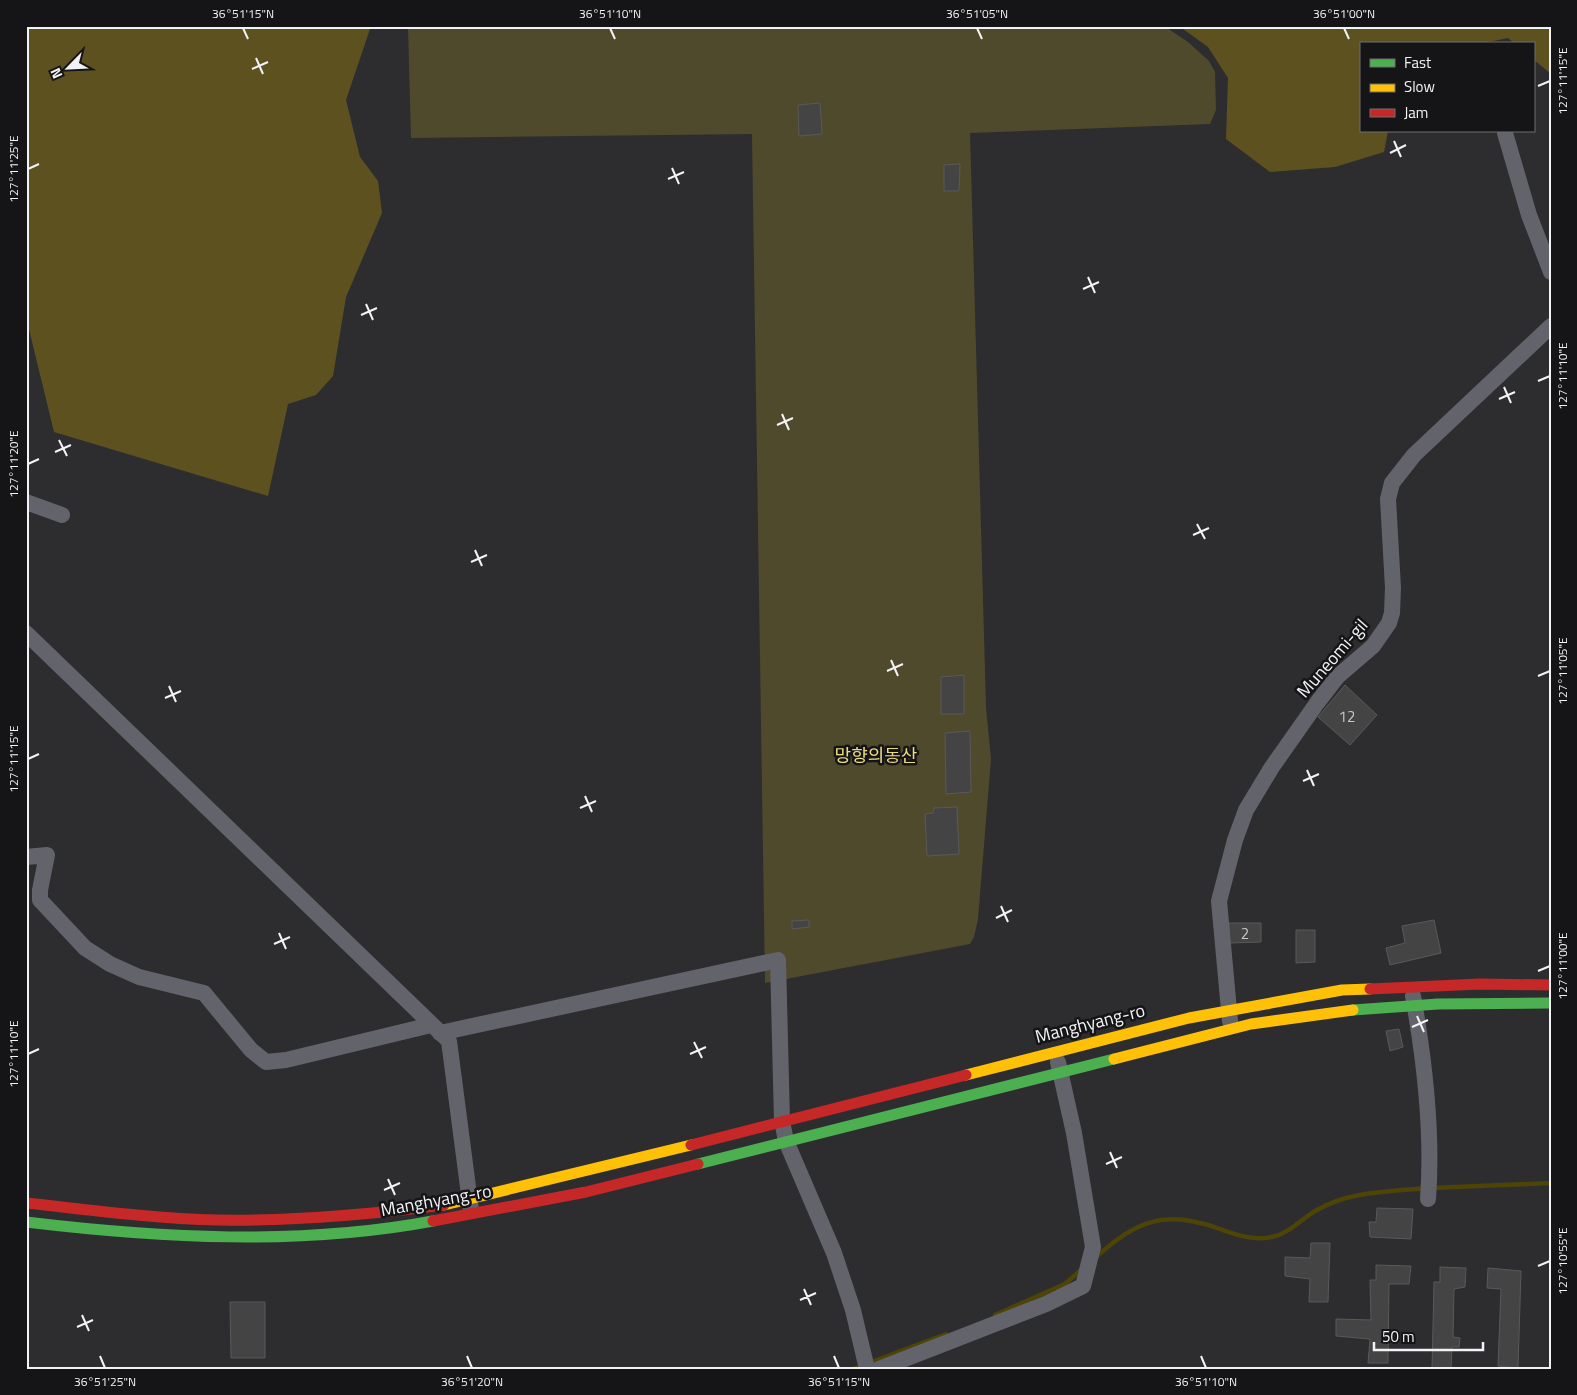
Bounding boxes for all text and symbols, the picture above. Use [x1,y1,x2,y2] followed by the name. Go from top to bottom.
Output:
[212,4,274,23] text: 36°51'15"N
[579,4,641,23] text: 36°51'10"N
[946,4,1008,23] text: 36°51'05"N
[1313,4,1375,23] text: 36°51'00"N
[42,42,92,92] north arrow
[1360,42,1534,132] legend
[1553,47,1572,115] text: 127°11'15"E
[1404,51,1432,74] text: Fast
[44,65,67,82] text: N
[1404,75,1435,98] text: Slow
[1404,101,1428,124] text: Jam
[4,135,23,203] text: 127°11'25"E
[1553,342,1572,410] text: 127°11'10"E
[4,430,23,498] text: 127°11'20"E
[1290,612,1374,704] street label: Muneomi-gil
[1553,637,1572,705] text: 127°11'05"E
[1339,705,1355,728] house number: 12
[4,725,23,793] text: 127°11'15"E
[835,742,917,769] park label: 망향의동산
[1241,922,1249,945] house number: 2
[1553,932,1572,1000] text: 127°11'00"E
[1032,996,1148,1050] street label: Manghyang-ro
[4,1020,23,1088] text: 127°11'10"E
[378,1177,494,1223] street label: Manghyang-ro
[1553,1227,1572,1295] text: 127°10'55"E
[1374,1320,1483,1352] scale bar
[1382,1325,1415,1348] text: 50 m
[74,1372,136,1391] text: 36°51'25"N
[441,1372,503,1391] text: 36°51'20"N
[808,1372,870,1391] text: 36°51'15"N
[1175,1372,1237,1391] text: 36°51'10"N

